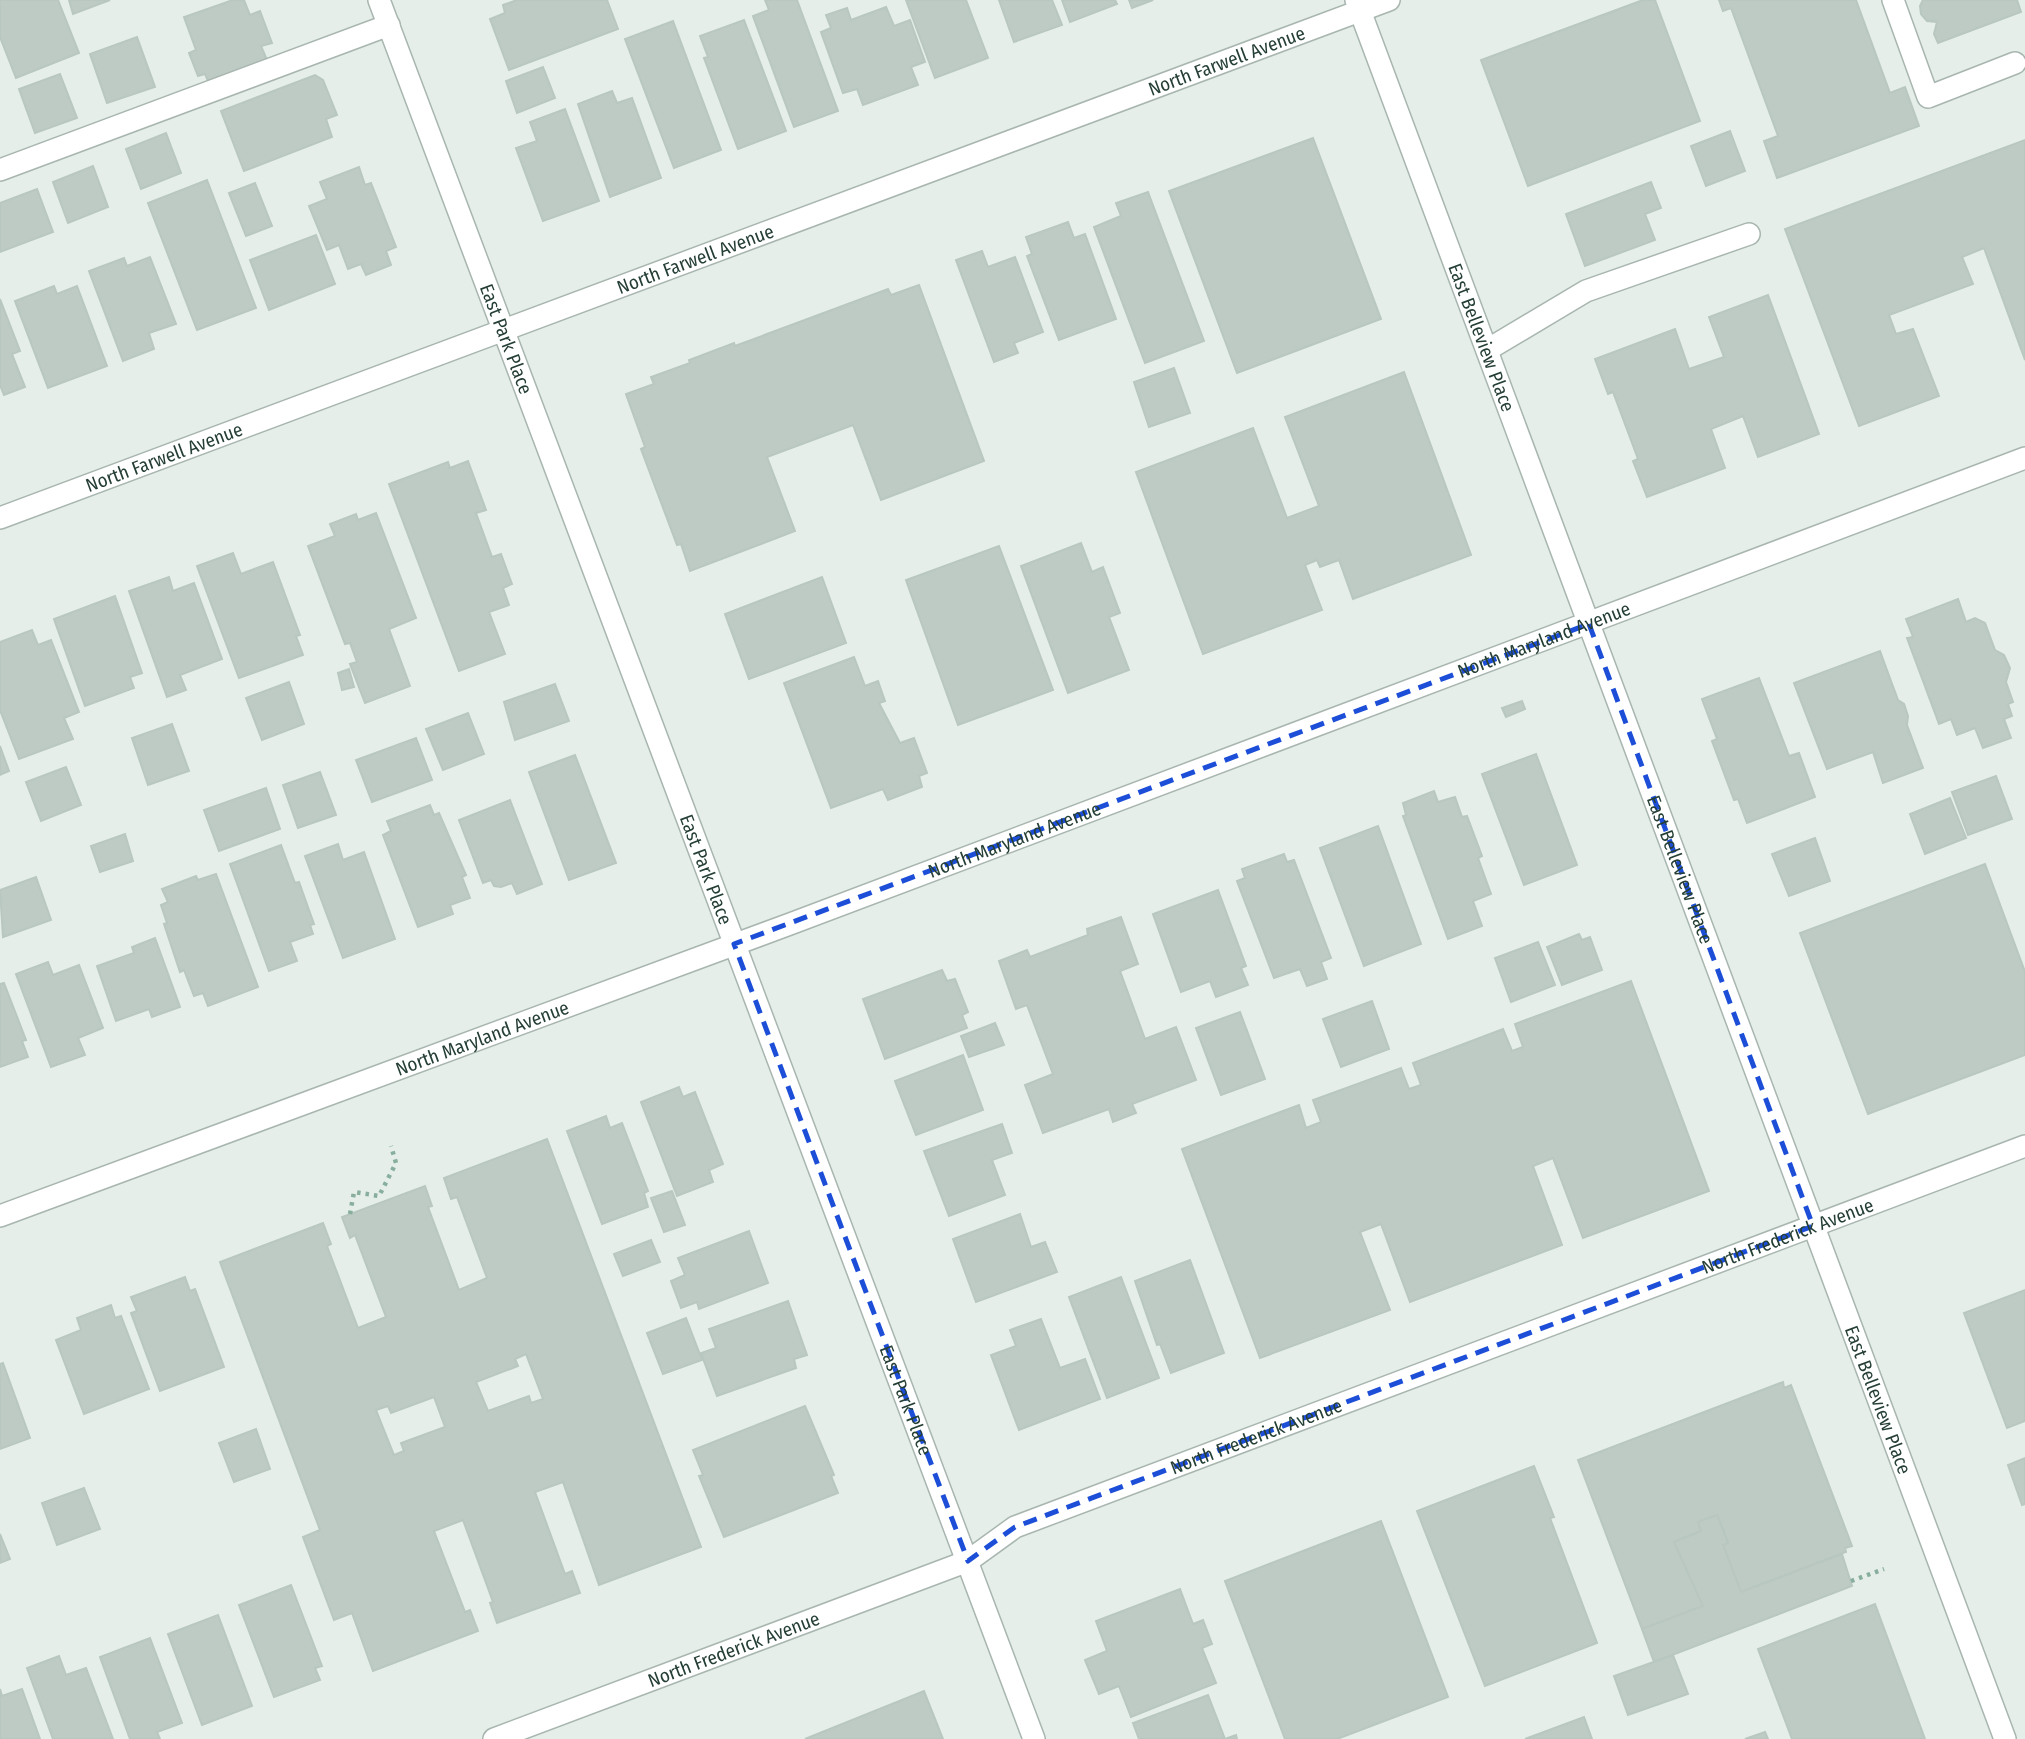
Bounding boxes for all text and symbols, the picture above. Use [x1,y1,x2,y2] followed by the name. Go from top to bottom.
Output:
[1145,21,1308,101] street label: North Farwell Avenue
[614,220,777,299] street label: North Farwell Avenue
[1443,260,1520,415] street label: East Belleview Place
[475,281,537,397] street label: East Park Place
[83,418,246,497] street label: North Farwell Avenue
[1454,597,1634,683] street label: North Maryland Avenue
[1642,792,1718,947] street label: East Belleview Place
[925,797,1104,883] street label: North Maryland Avenue
[675,811,737,928] street label: East Park Place
[393,996,572,1081] street label: North Maryland Avenue
[1699,1193,1877,1279] street label: North Frederick Avenue
[1840,1323,1916,1477] street label: East Belleview Place
[875,1342,937,1459] street label: East Park Place
[1167,1394,1345,1479] street label: North Frederick Avenue
[645,1607,823,1692] street label: North Frederick Avenue

